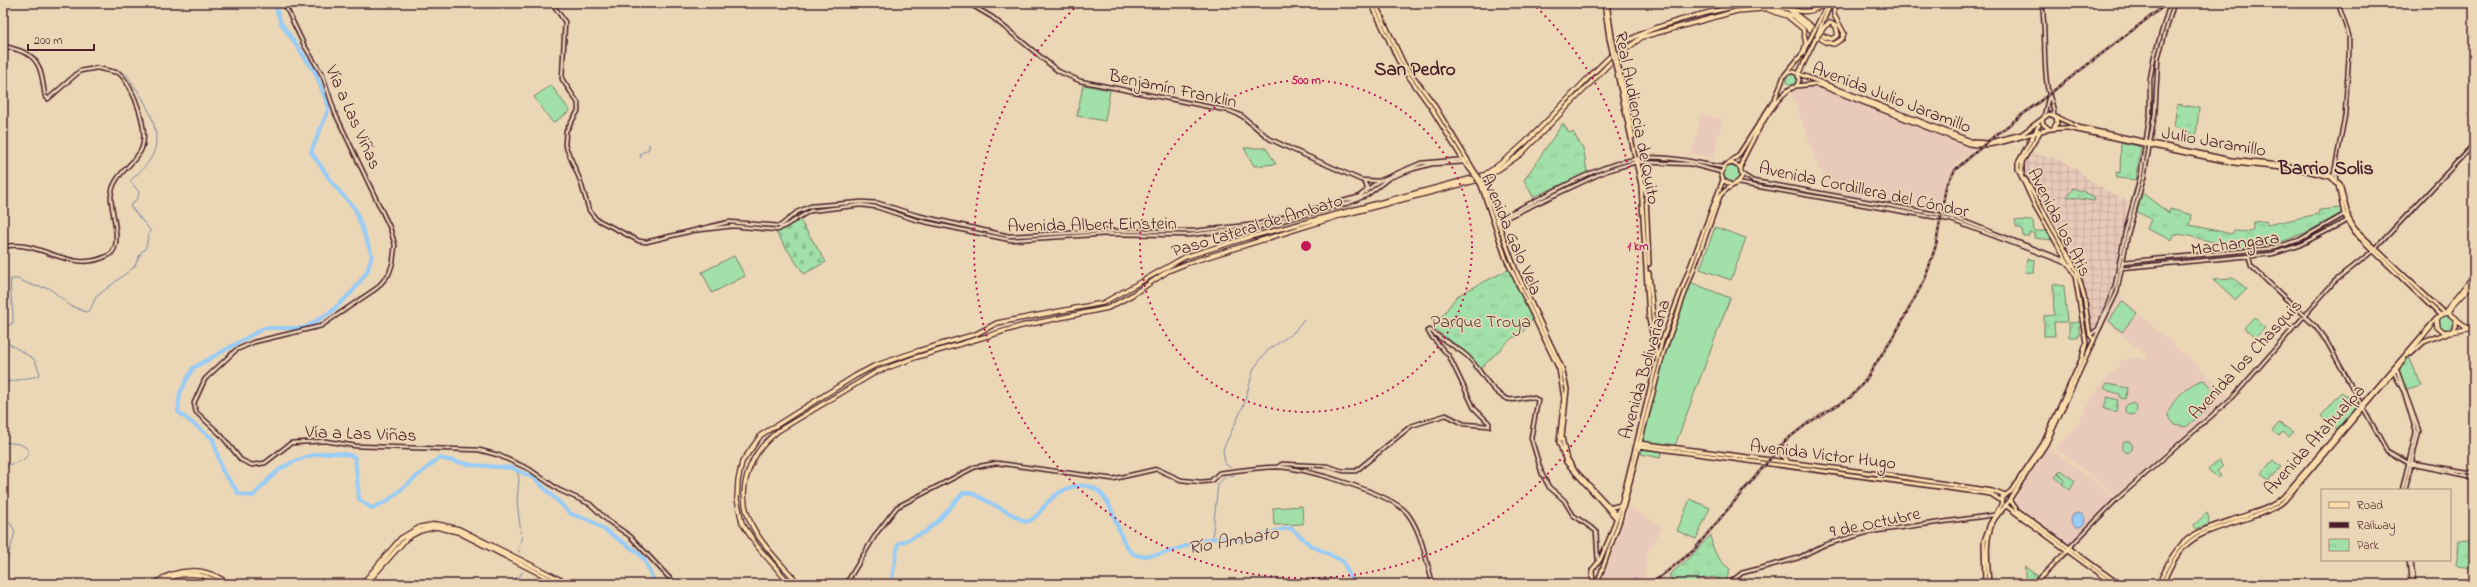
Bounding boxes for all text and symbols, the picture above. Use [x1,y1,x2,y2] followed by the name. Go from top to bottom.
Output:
[28,26,94,52] scale bar
[1607,30,1666,207] street label: Real Audiencia de Quito
[34,32,63,50] text: 200 m
[1374,57,1456,84] district label: San Pedro
[1808,57,1975,141] street label: Avenida Julio Jaramillo
[317,61,387,174] street label: Vía a Las Viñas
[1105,63,1239,116] street label: Benjamín Franklin
[1291,72,1321,90] text: 500 m
[2159,121,2268,165] street label: Julio Jaramillo
[2277,155,2374,184] district label: Barrio Solis
[1756,156,1971,226] street label: Avenida Cordillera del Cóndor
[2020,164,2097,282] street label: Avenida los Atis
[1473,170,1548,300] street label: Avenida Galo Vela
[1169,188,1346,265] street label: Paso Lateral de Ambato
[1007,212,1177,240] street label: Avenida Albert Einstein
[2189,226,2281,265] street label: Machangara
[1627,238,1649,256] text: 1 km
[1299,239,1313,253] centre of rings
[2184,294,2309,426] street label: Avenida los Chasquis
[1614,297,1678,442] street label: Avenida Bolivariana
[1431,310,1531,336] park label: Parque Troya
[2259,379,2372,501] street label: Avenida Atahualpa
[304,420,417,450] street label: Vía a Las Viñas
[1748,434,1897,479] street label: Avenida Victor Hugo
[2321,489,2451,561] legend
[2357,497,2383,515] text: Road
[1828,501,1924,546] street label: 9 de Octubre
[2357,517,2396,536] text: Railway
[1186,520,1282,563] water label: Río Ambato
[2357,537,2379,555] text: Park

